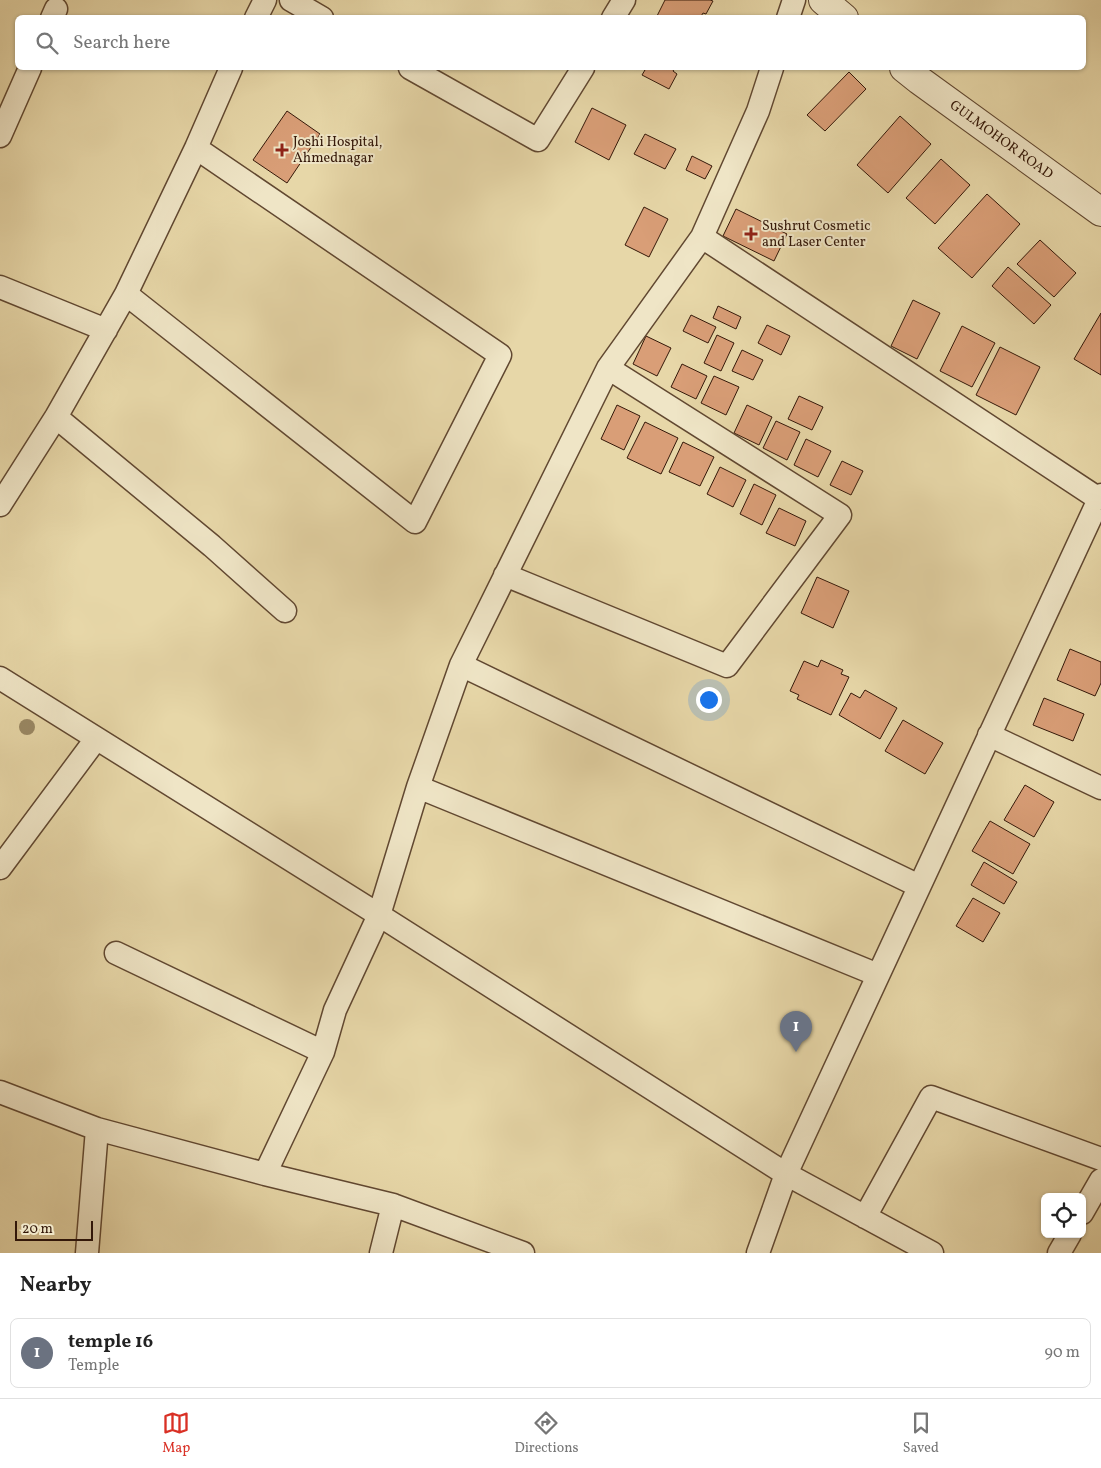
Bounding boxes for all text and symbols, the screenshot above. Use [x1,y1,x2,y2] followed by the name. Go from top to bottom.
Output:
[15,15,1086,70] search box
[33,29,61,57] icon: search
[73,30,170,56] text: Search here
[946,96,1057,184] street label: GULMOHOR ROAD
[293,133,382,168] place label: Joshi Hospital, Ahmednagar
[275,143,289,157] marker: Joshi Hospital, Ahmednagar
[762,217,870,252] place label: Sushrut Cosmetic and Laser Center
[744,227,758,241] marker: Sushrut Cosmetic and Laser Center
[696,687,722,713] your location
[780,1011,812,1052] pin: 1
[1041,1193,1086,1238] map controls
[1041,1193,1086,1238] button: locate
[15,1218,92,1241] scale bar
[22,1220,53,1239] text: 20 m
[20,1271,91,1300] text: Nearby
[68,1329,153,1355] text: temple 16
[34,1342,40,1364] text: 1
[1044,1342,1080,1364] text: 90 m
[68,1355,119,1377] text: Temple
[162,1409,190,1458] tab: Map
[514,1409,579,1458] tab: Directions
[903,1409,939,1458] tab: Saved

